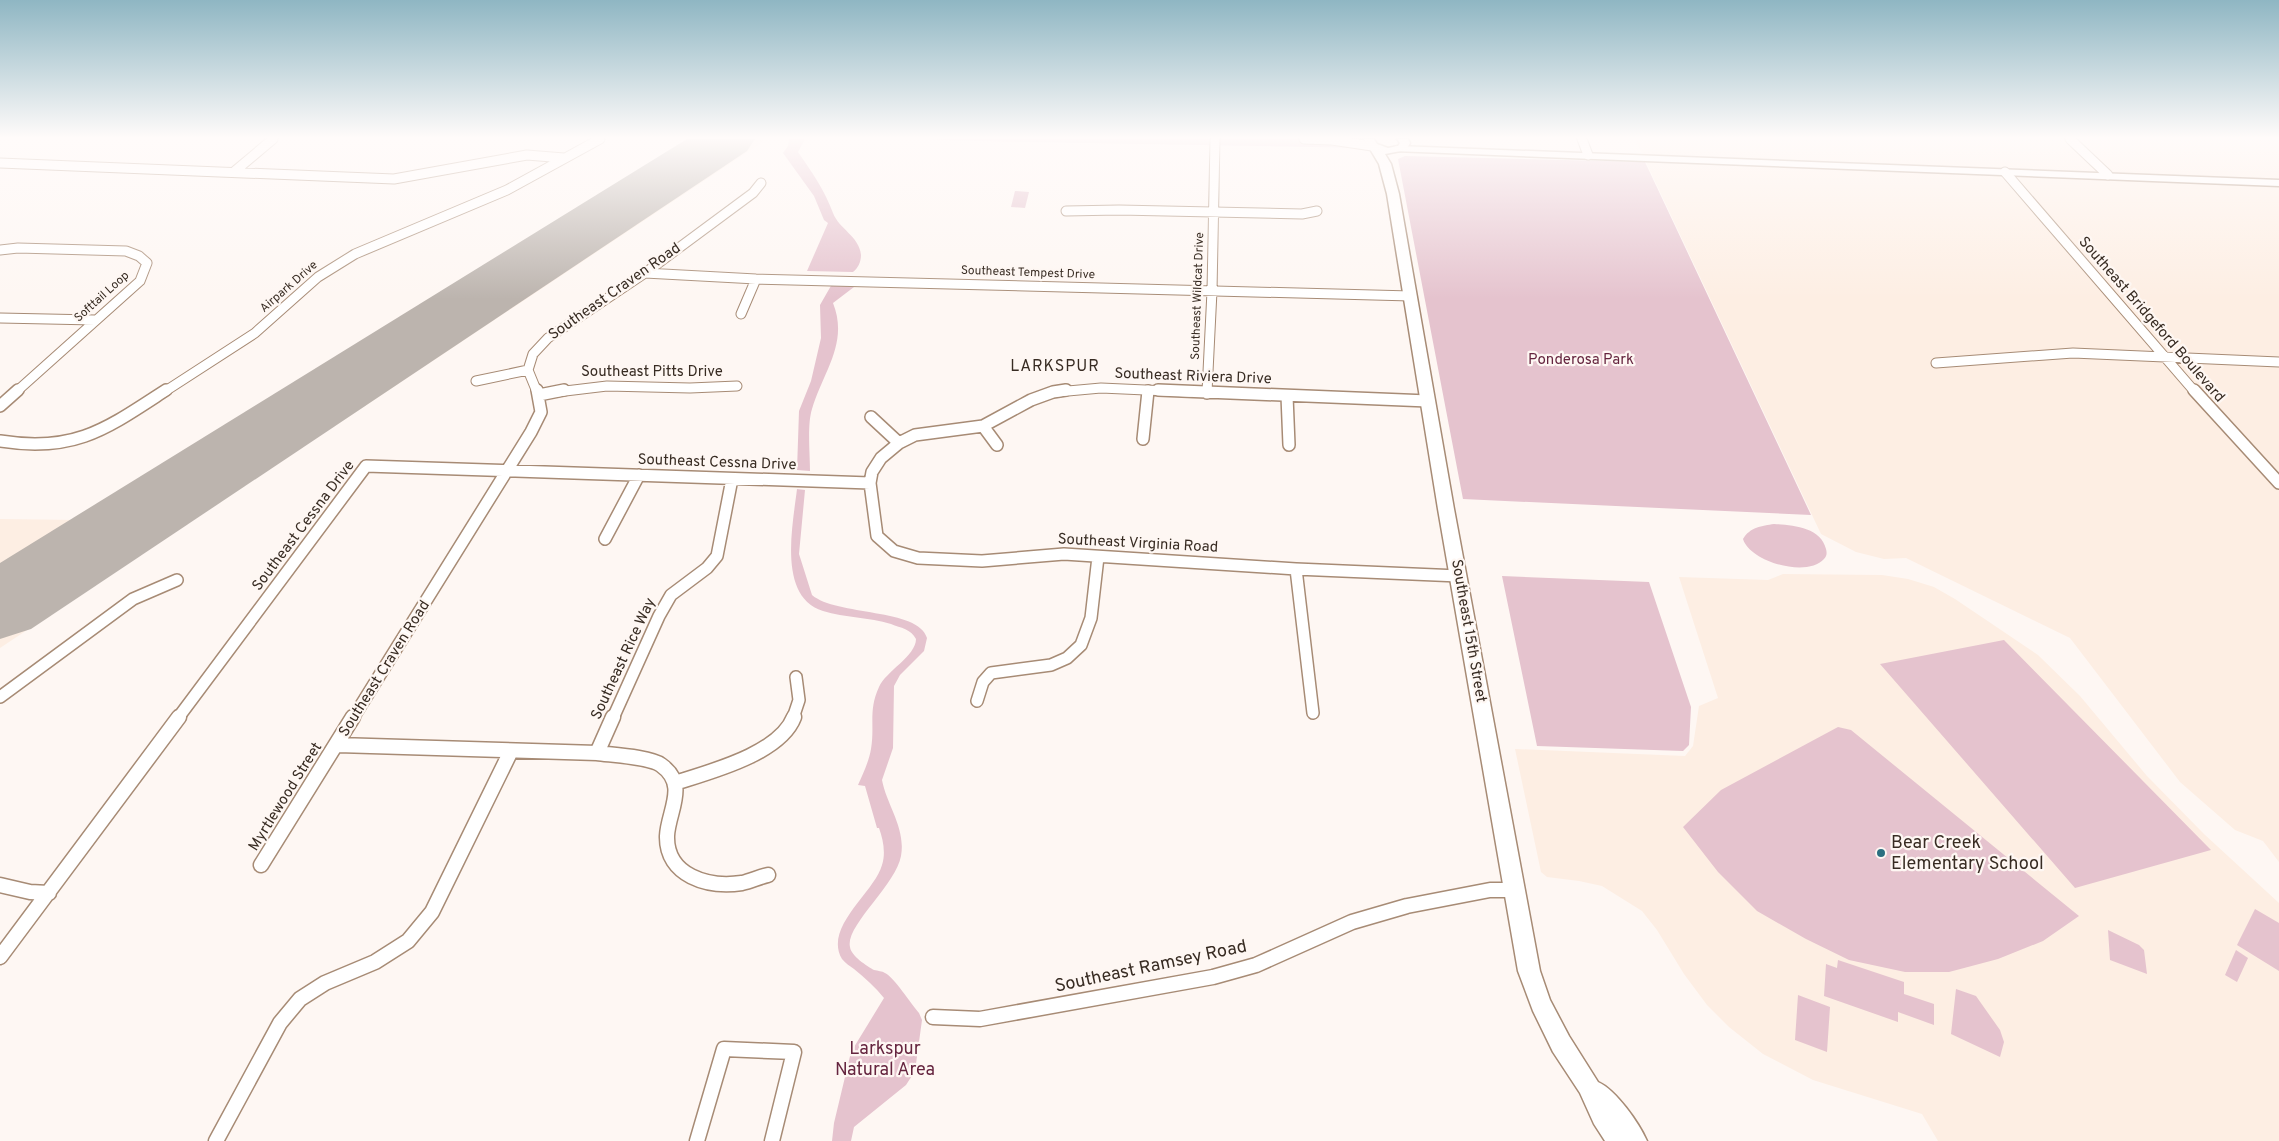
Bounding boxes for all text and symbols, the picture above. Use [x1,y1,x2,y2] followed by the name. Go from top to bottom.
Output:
[1188,232,1208,360] street label: Southeast Wildcat Drive
[2074,233,2228,407] street label: Southeast Bridgeford Boulevard
[545,239,685,345] street label: Southeast Craven Road
[257,258,321,316] street label: Airpark Drive
[961,263,1095,283] street label: Southeast Tempest Drive
[71,268,133,326] street label: Softtail Loop
[1528,351,1634,370] park label: Ponderosa Park
[1010,357,1100,377] district label: LARKSPUR
[581,363,723,382] street label: Southeast Pitts Drive
[1114,365,1272,389] street label: Southeast Riviera Drive
[637,451,797,475] street label: Southeast Cessna Drive
[249,457,359,595] street label: Southeast Cessna Drive
[1057,530,1219,558] street label: Southeast Virginia Road
[1446,558,1490,704] street label: Southeast 15th Street
[587,595,661,723] street label: Southeast Rice Way
[335,597,435,741] street label: Southeast Craven Road
[245,739,327,855] street label: Myrtlewood Street
[1891,832,2044,876] place label: Bear Creek Elementary School
[1875,847,1887,859] marker: Bear Creek Elementary School
[1053,935,1249,999] street label: Southeast Ramsey Road
[835,1038,935,1082] park label: Larkspur Natural Area

